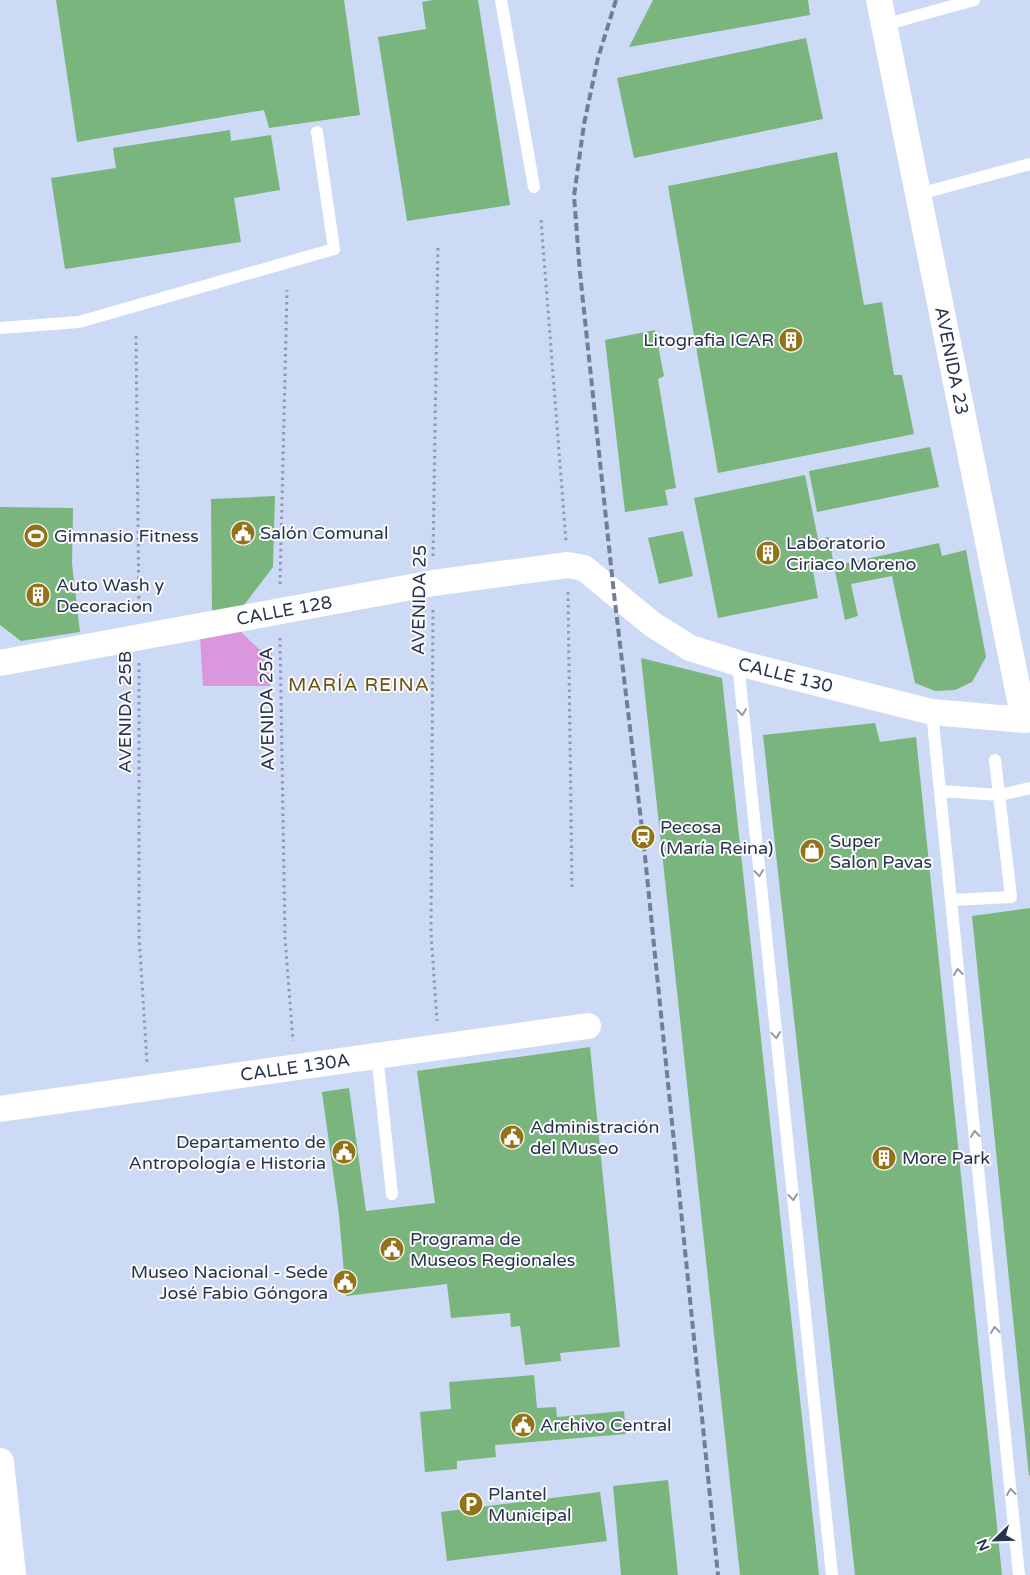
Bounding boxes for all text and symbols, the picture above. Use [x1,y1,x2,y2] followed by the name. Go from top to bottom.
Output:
[930,305,973,417] street label: AVENIDA 23
[778,327,804,353] building icon: Litografia ICAR
[643,329,774,351] place label: Litografia ICAR
[230,520,256,546] public building icon: Salón Comunal
[260,522,388,544] place label: Salón Comunal
[23,523,49,549] sports icon: Gimnasio Fitness
[54,525,199,547] place label: Gimnasio Fitness
[786,532,916,575] place label: Laboratorio Ciriaco Moreno
[755,540,781,566] building icon: Laboratorio Ciriaco Moreno
[407,545,431,655] street label: AVENIDA 25
[56,574,164,617] place label: Auto Wash y Decoracion
[25,582,51,608] building icon: Auto Wash y Decoracion
[235,591,334,630] street label: CALLE 128
[255,647,279,771] street label: AVENIDA 25A
[114,651,136,773] street label: AVENIDA 25B
[736,652,835,697] street label: CALLE 130
[288,673,430,696] district label: MARÍA REINA
[737,708,748,716] one-way arrow
[660,816,773,859] place label: Pecosa (María Reina)
[630,824,656,850] station icon: Pecosa (María Reina)
[830,830,932,873] place label: Super Salon Pavas
[799,838,825,864] shop icon: Super Salon Pavas
[753,870,764,878] one-way arrow
[953,968,964,976] one-way arrow
[770,1031,781,1039] one-way arrow
[239,1049,351,1086] street label: CALLE 130A
[530,1116,659,1159] place label: Administración del Museo
[499,1124,525,1150] public building icon: Administración del Museo
[970,1129,981,1137] one-way arrow
[129,1131,326,1174] place label: Departamento de Antropología e Historia
[331,1139,357,1165] public building icon: Departamento de Antropología e Historia
[871,1145,897,1171] building icon: More Park
[902,1147,990,1169] place label: More Park
[787,1193,798,1201] one-way arrow
[410,1228,575,1271] place label: Programa de Museos Regionales
[379,1236,405,1262] public building icon: Programa de Museos Regionales
[131,1261,328,1304] place label: Museo Nacional - Sede José Fabio Góngora
[332,1269,358,1295] public building icon: Museo Nacional - Sede José Fabio Góngora
[989,1326,1000,1334] one-way arrow
[510,1412,536,1438] public building icon: Archivo Central
[540,1414,672,1436] place label: Archivo Central
[488,1483,572,1526] place label: Plantel Municipal
[1006,1487,1017,1495] one-way arrow
[458,1491,484,1517] parking icon: Plantel Municipal
[970,1515,1020,1565] north arrow
[973,1536,994,1553] text: N

